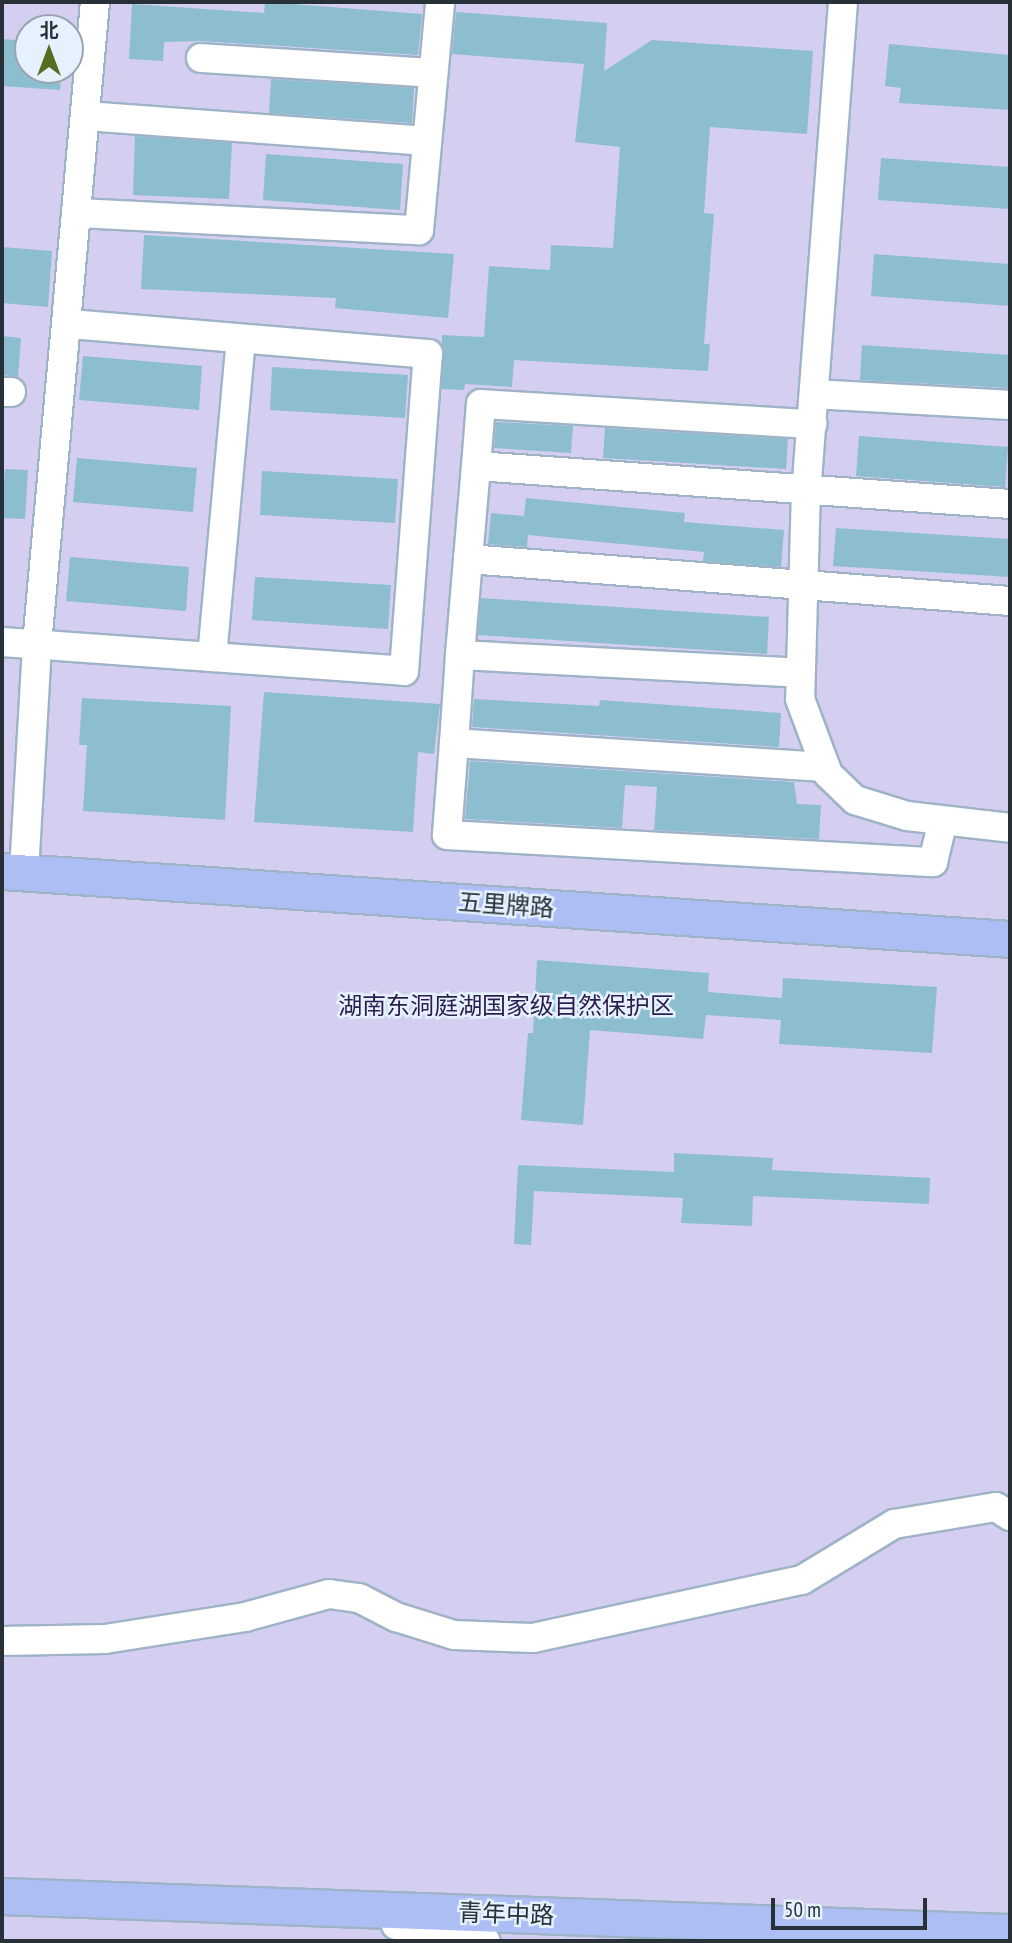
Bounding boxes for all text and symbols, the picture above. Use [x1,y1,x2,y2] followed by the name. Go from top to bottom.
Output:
[14,14,84,84] north arrow
[39,18,59,42] text: 北
[457,887,555,923] street label: 五里牌路
[338,992,674,1020] park label: 湖南东洞庭湖国家级自然保护区
[774,1884,930,1928] scale bar
[784,1896,821,1923] text: 50 m
[458,1898,554,1930] street label: 青年中路

